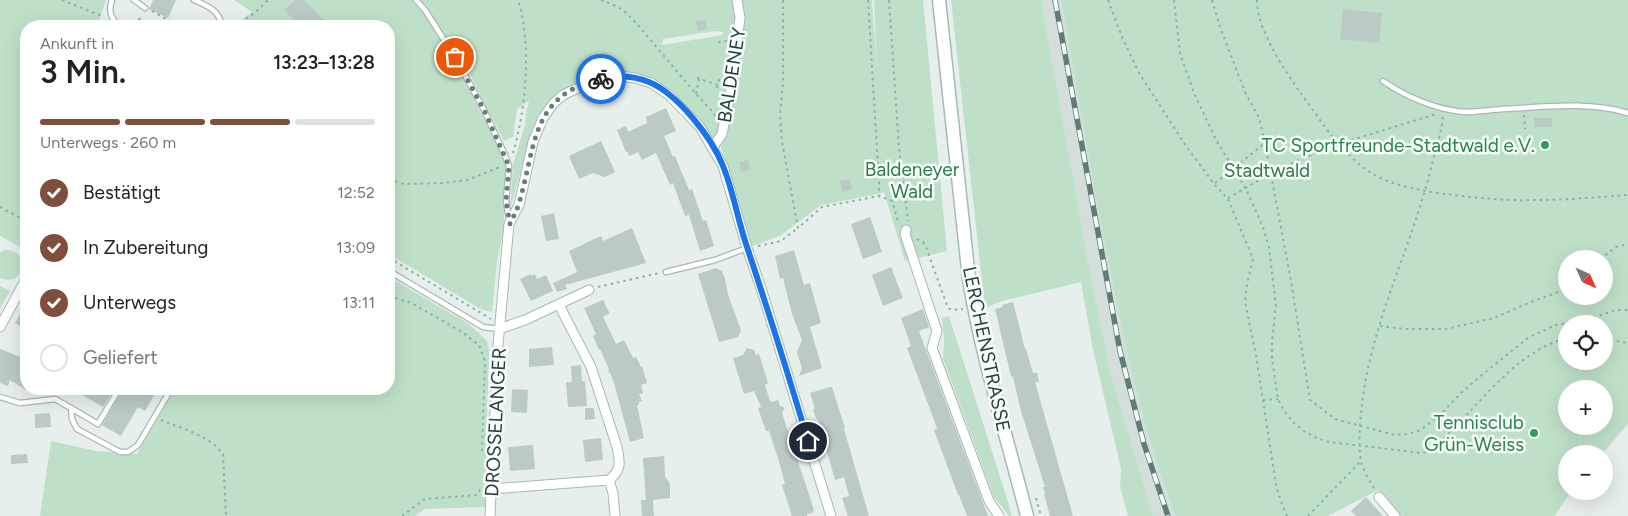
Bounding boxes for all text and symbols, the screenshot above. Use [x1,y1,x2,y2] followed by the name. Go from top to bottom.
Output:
[713,25,750,124] street label: BALDENEY
[40,34,114,53] text: Ankunft in
[434,36,476,78] pin
[441,43,469,71] icon: bag
[273,51,375,74] text: 13:23–13:28
[40,53,126,91] text: 3 Min.
[576,54,626,104] courier
[587,65,615,93] icon: bike
[40,133,176,152] text: Unterwegs · 260 m
[1262,134,1535,157] place label: TC Sportfreunde-Stadtwald e.V.
[1539,139,1551,151] marker: TC Sportfreunde-Stadtwald e.V.
[865,158,960,203] park label: Baldeneyer Wald
[1224,159,1310,182] park label: Stadtwald
[40,179,68,207] icon: check
[83,181,161,204] text: Bestätigt
[337,183,375,202] text: 12:52
[40,234,68,262] icon: check
[83,236,208,259] text: In Zubereitung
[336,238,375,257] text: 13:09
[1558,250,1612,305] north arrow
[1558,250,1613,500] map controls
[958,264,1015,434] street label: LERCHENSTRASSE
[40,289,68,317] icon: check
[83,291,176,314] text: Unterwegs
[342,293,375,312] text: 13:11
[1558,315,1613,370] button: locate
[83,346,158,369] text: Geliefert
[480,347,511,497] street label: DROSSELANGER
[1558,380,1613,435] button: +
[1424,411,1524,456] place label: Tennisclub Grün-Weiss
[787,420,829,462] pin
[794,427,822,455] icon: home
[1528,427,1540,439] marker: Tennisclub Grün-Weiss
[1558,445,1613,500] button: −

